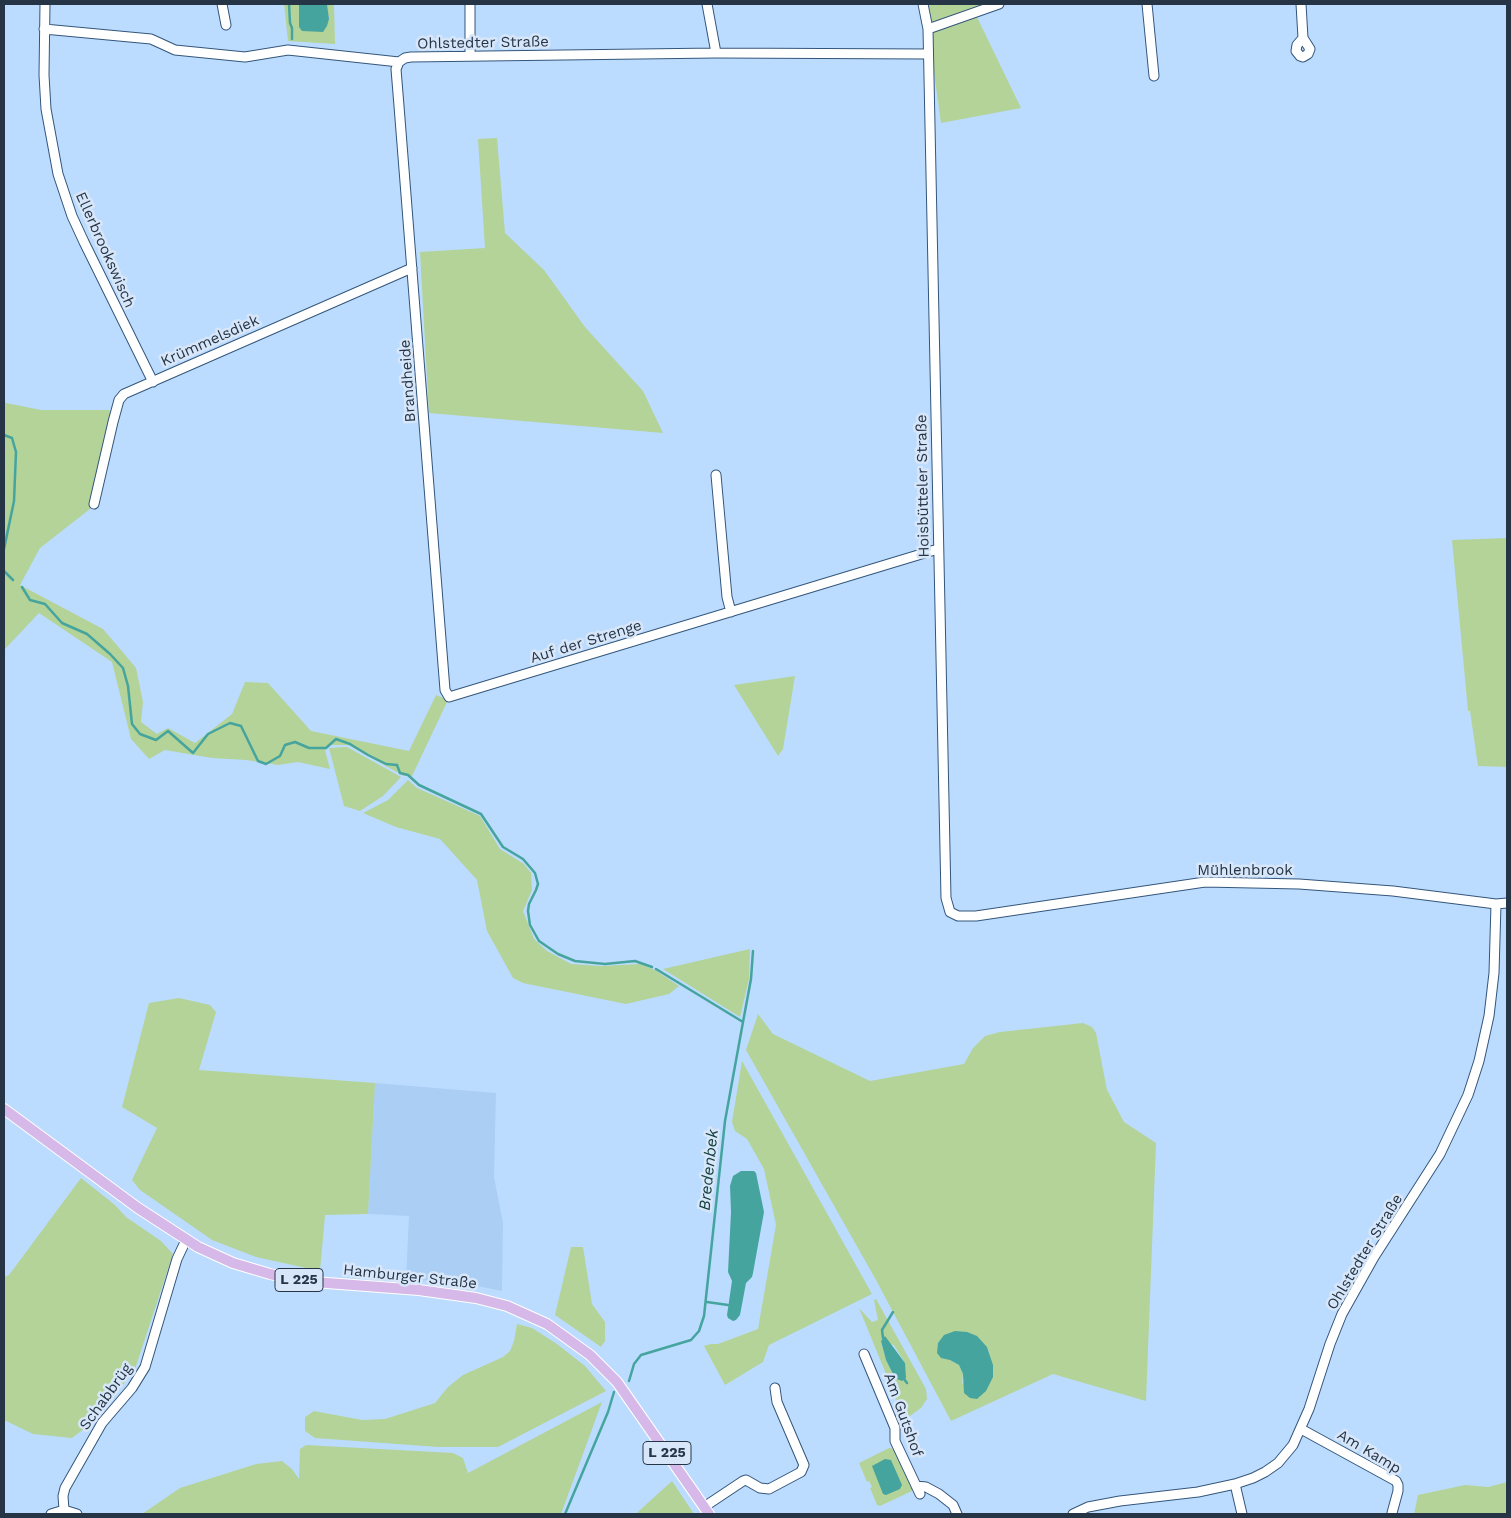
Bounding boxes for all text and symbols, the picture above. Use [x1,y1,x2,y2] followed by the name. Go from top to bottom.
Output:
[417,33,549,53] street label: Ohlstedter Straße
[71,189,139,311] street label: Ellerbrookswisch
[158,311,262,371] street label: Krümmelsdiek
[396,339,420,423] street label: Brandheide
[913,414,933,558] street label: Hoisbütteler Straße
[528,616,644,668] street label: Auf der Strenge
[1197,862,1293,880] street label: Mühlenbrook
[695,1128,723,1212] water label: Bredenbek
[1323,1191,1407,1313] street label: Ohlstedter Straße
[342,1261,478,1293] street label: Hamburger Straße
[275,1268,323,1292] road number: L 225
[76,1360,136,1434] street label: Schabbrüg
[880,1371,926,1459] street label: Am Gutshof
[1334,1426,1404,1478] street label: Am Kamp
[643,1442,691,1465] road number: L 225

